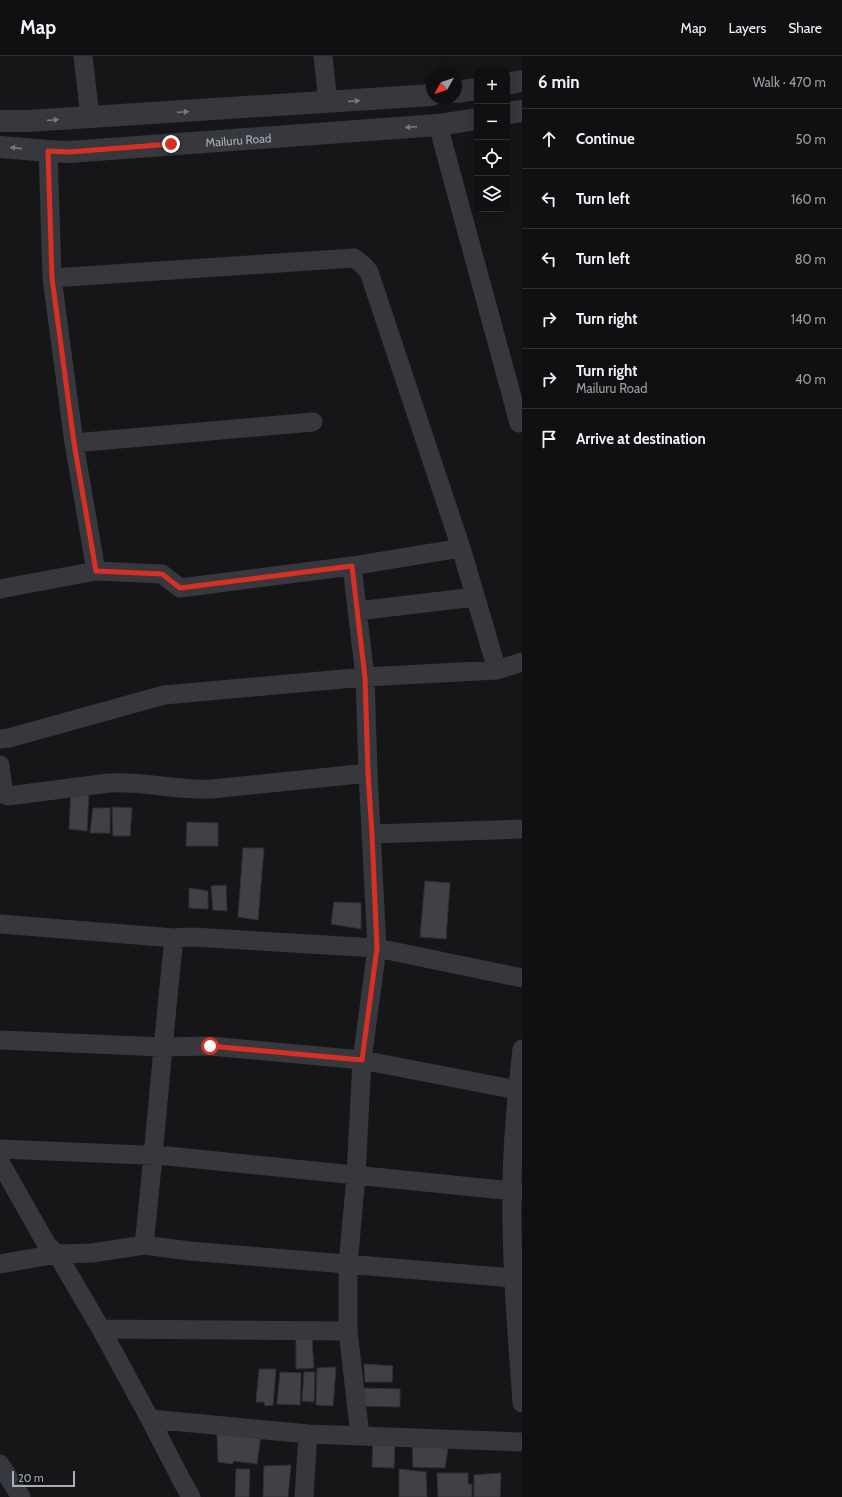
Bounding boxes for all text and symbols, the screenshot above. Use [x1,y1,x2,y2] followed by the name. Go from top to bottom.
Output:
[20,16,56,39] text: Map
[681,19,706,37] text: Map
[728,19,766,37] text: Layers
[788,19,822,37] text: Share
[426,68,462,104] north arrow
[474,68,510,212] map controls
[474,68,510,104] button: +
[538,72,580,92] text: 6 min
[753,74,826,90] text: Walk · 470 m
[348,97,360,104] one-way arrow
[474,104,510,140] button: −
[177,108,189,115] one-way arrow
[47,116,59,123] one-way arrow
[404,124,417,130] one-way arrow
[538,128,560,150] icon: ahead
[205,130,272,149] street label: Mailuru Road
[576,130,635,148] text: Continue
[796,131,826,147] text: 50 m
[162,135,180,153] route end
[474,140,510,176] button: locate
[10,145,22,152] one-way arrow
[474,176,510,212] button: layers
[538,188,560,210] icon: left
[576,190,630,208] text: Turn left
[791,191,826,207] text: 160 m
[538,248,560,270] icon: left
[576,250,630,268] text: Turn left
[795,251,826,267] text: 80 m
[538,308,560,330] icon: right
[576,310,637,328] text: Turn right
[791,311,826,327] text: 140 m
[576,362,637,380] text: Turn right
[538,368,560,390] icon: right
[795,371,826,387] text: 40 m
[576,380,647,396] text: Mailuru Road
[538,428,560,450] icon: arrive
[576,430,706,448] text: Arrive at destination
[201,1037,219,1055] route start
[12,1469,75,1488] scale bar
[18,1471,44,1485] text: 20 m

